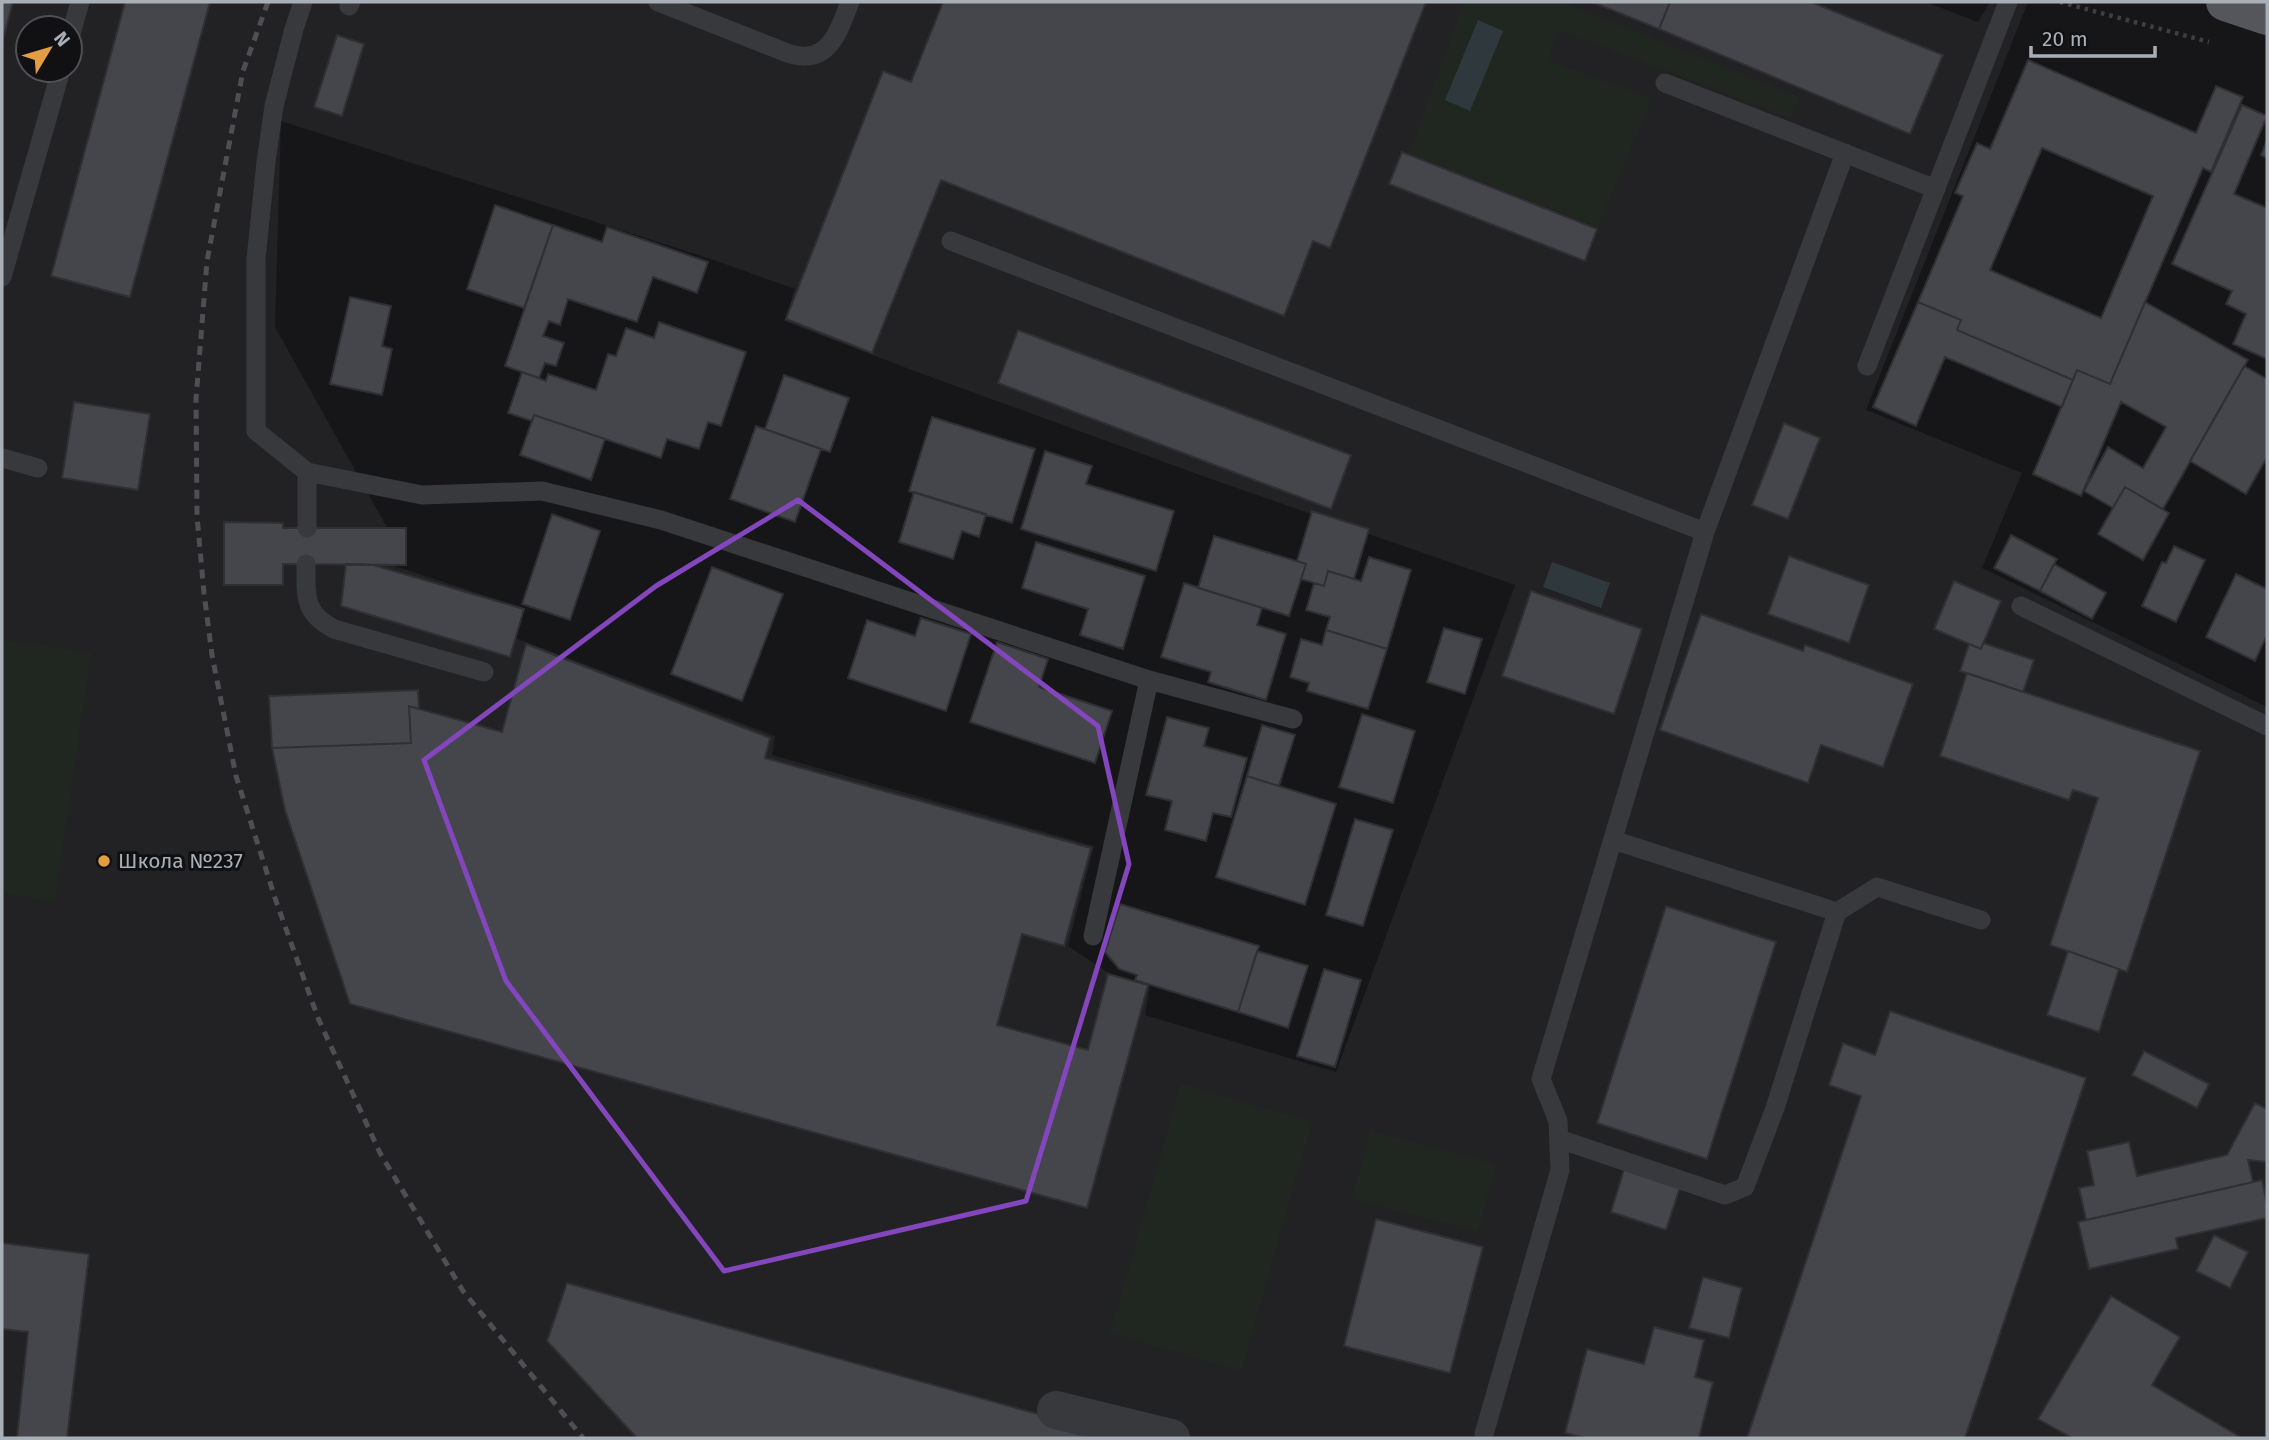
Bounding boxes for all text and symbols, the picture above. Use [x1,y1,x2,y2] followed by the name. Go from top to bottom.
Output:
[14,14,84,84] north arrow
[2031,14,2155,58] scale bar
[2042,26,2088,52] text: 20 m
[49,27,75,51] text: N
[118,848,243,874] place label: Школа №237
[96,853,112,869] marker: Школа №237

